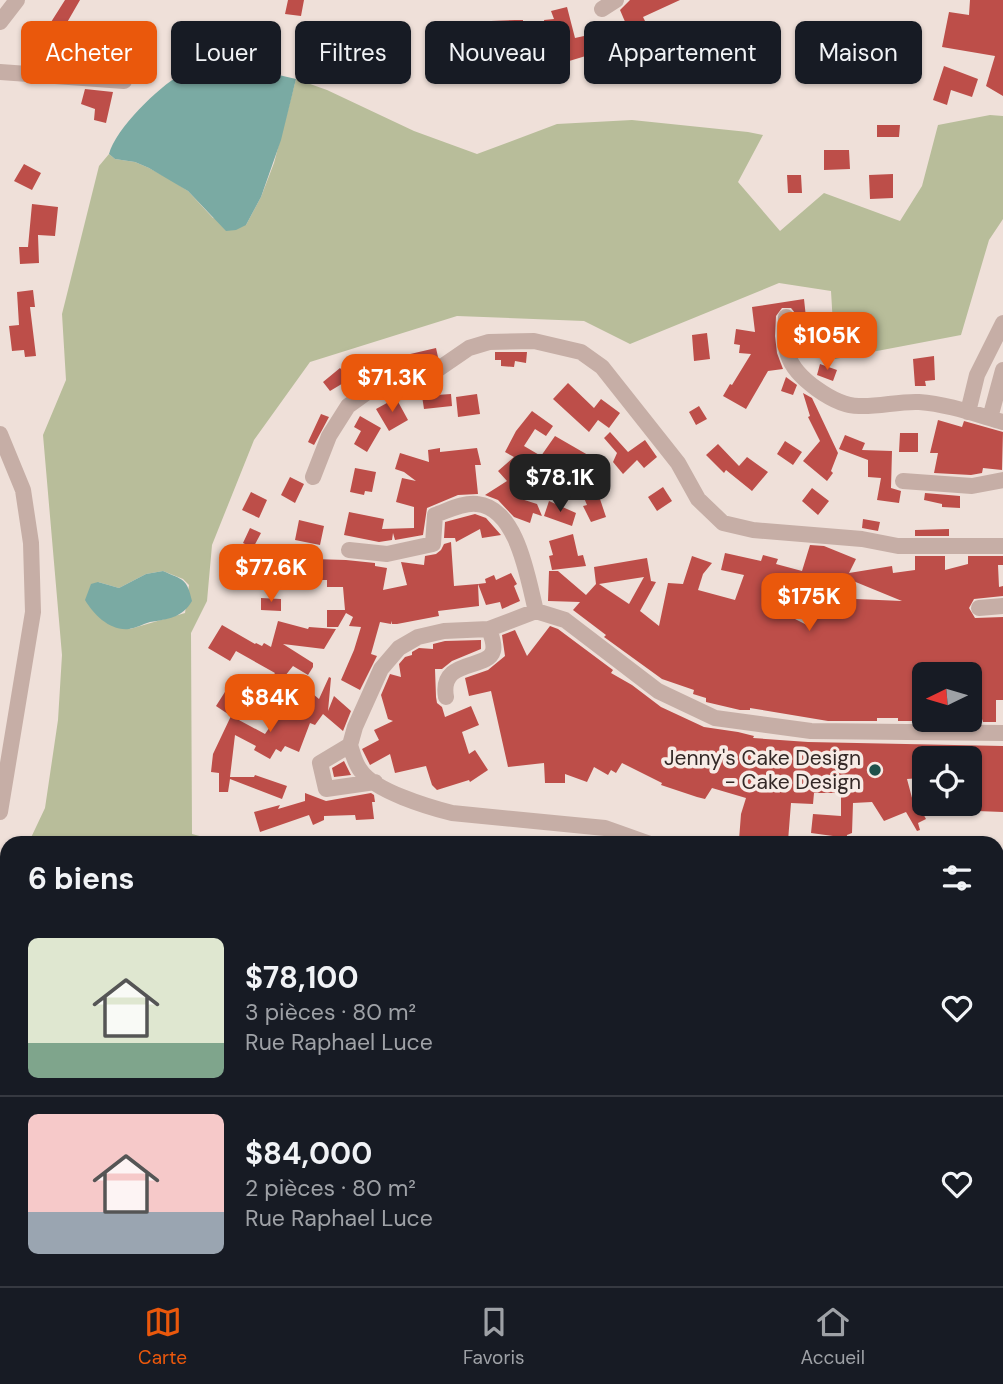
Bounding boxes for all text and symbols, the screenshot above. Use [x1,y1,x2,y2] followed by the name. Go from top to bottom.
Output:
[21,21,157,84] chip: Acheter
[171,21,281,84] chip: Louer
[295,21,411,84] chip: Filtres
[425,21,570,84] chip: Nouveau
[584,21,781,84] chip: Appartement
[795,21,922,84] chip: Maison
[778,312,876,372] pin: $105K
[793,320,861,350] text: $105K
[335,354,449,414] pin: $71.3K
[357,362,427,392] text: $71.3K
[503,454,617,514] pin: $78.1K
[525,462,595,492] text: $78.1K
[214,544,328,604] pin: $77.6K
[235,552,307,582] text: $77.6K
[760,574,858,633] pin: $175K
[777,581,841,611] text: $175K
[912,662,982,732] north arrow
[912,662,982,816] map controls
[229,674,311,734] pin: $84K
[241,682,299,712] text: $84K
[664,744,861,796] place label: Jenny's Cake Design - Cake Design
[912,746,982,816] button: locate
[867,762,883,778] marker: Jenny's Cake Design - Cake Design
[28,859,134,898] text: 6 biens
[938,859,976,897] icon: filters
[245,958,359,997] text: $78,100
[84,966,168,1050] icon: home
[938,989,976,1027] icon: heart
[245,997,416,1027] text: 3 pièces · 80 m²
[245,1027,433,1057] text: Rue Raphael Luce
[245,1134,372,1173] text: $84,000
[84,1142,168,1226] icon: home
[938,1165,976,1203] icon: heart
[245,1173,416,1203] text: 2 pièces · 80 m²
[245,1203,433,1233] text: Rue Raphael Luce
[138,1303,187,1370] tab: Carte
[463,1303,525,1370] tab: Favoris
[801,1303,865,1370] tab: Accueil

